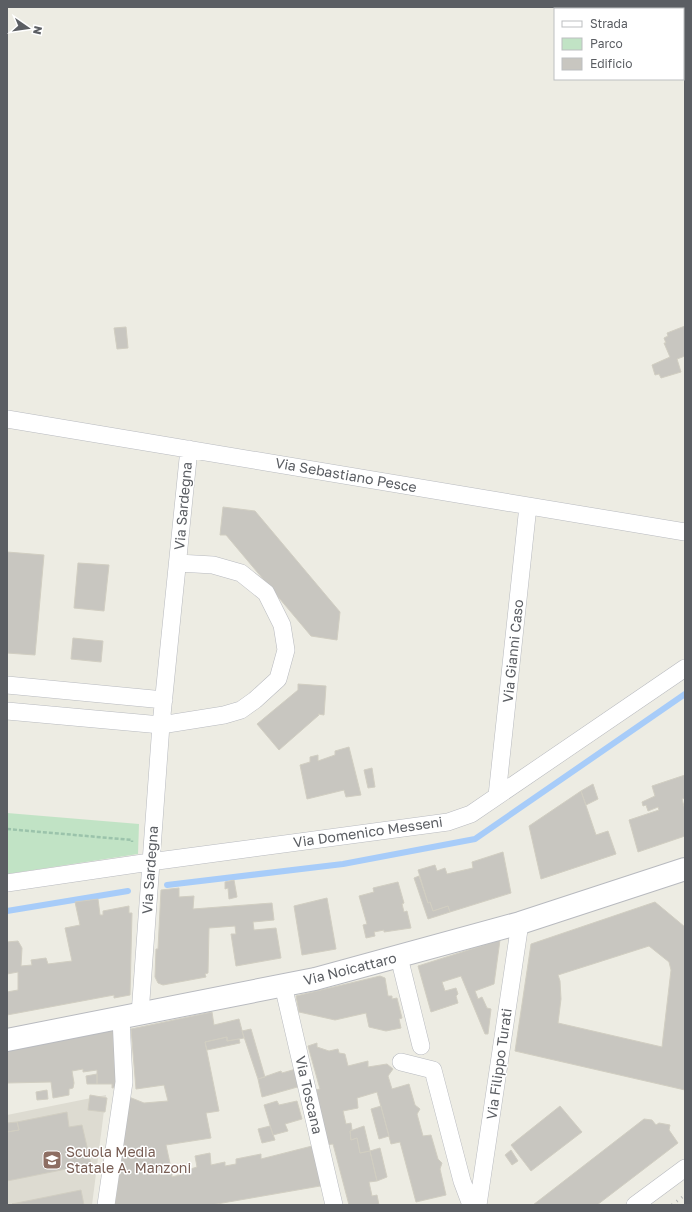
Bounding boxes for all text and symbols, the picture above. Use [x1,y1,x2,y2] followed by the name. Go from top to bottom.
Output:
[8,8,48,48] north arrow
[554,8,684,80] legend
[590,16,628,31] text: Strada
[31,25,46,36] text: N
[590,36,623,51] text: Parco
[590,56,632,71] text: Edificio
[274,454,418,495] street label: Via Sebastiano Pesce
[170,461,195,551] street label: Via Sardegna
[499,598,526,703] street label: Via Gianni Caso
[292,813,444,850] street label: Via Domenico Messeni
[138,825,161,915] street label: Via Sardegna
[302,949,398,988] street label: Via Noicattaro
[482,1007,515,1121] street label: Via Filippo Turati
[292,1054,327,1136] street label: Via Toscana
[66,1143,191,1176] place label: Scuola Media Statale A. Manzoni
[41,1149,63,1171] school or university icon: Scuola Media Statale A. Manzoni

